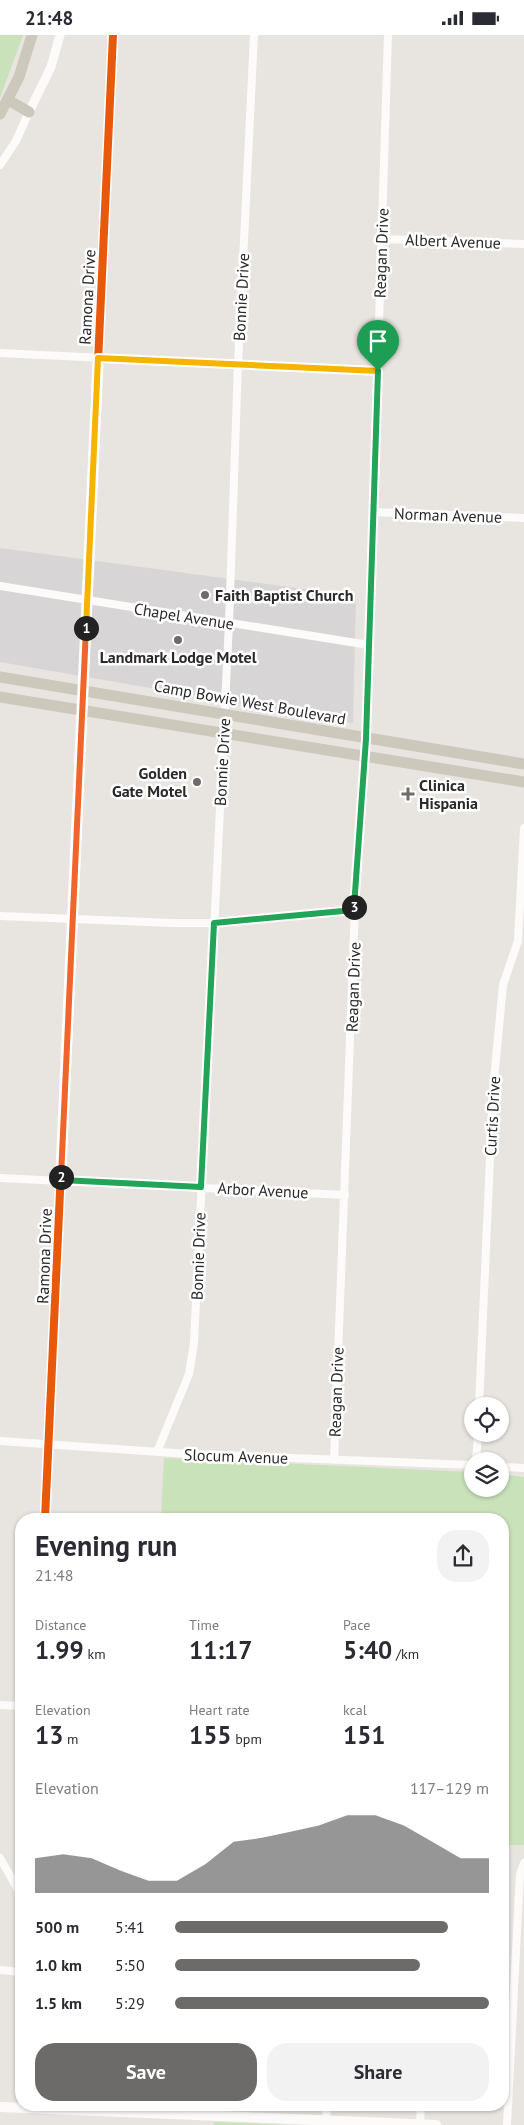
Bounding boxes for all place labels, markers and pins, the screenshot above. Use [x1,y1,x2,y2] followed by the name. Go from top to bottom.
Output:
[357,320,399,371] pin
[215,585,353,605] place label: Faith Baptist Church
[199,589,211,601] marker: Faith Baptist Church
[74,615,98,641] pin: 1
[172,634,184,646] marker: Landmark Lodge Motel
[100,647,257,667] place label: Landmark Lodge Motel
[112,763,187,801] place label: Golden Gate Motel
[419,775,478,813] place label: Clinica Hispania
[191,776,203,788] marker: Golden Gate Motel
[401,787,415,801] marker: Clinica Hispania
[342,895,366,919] pin: 3
[48,1165,74,1189] pin: 2

